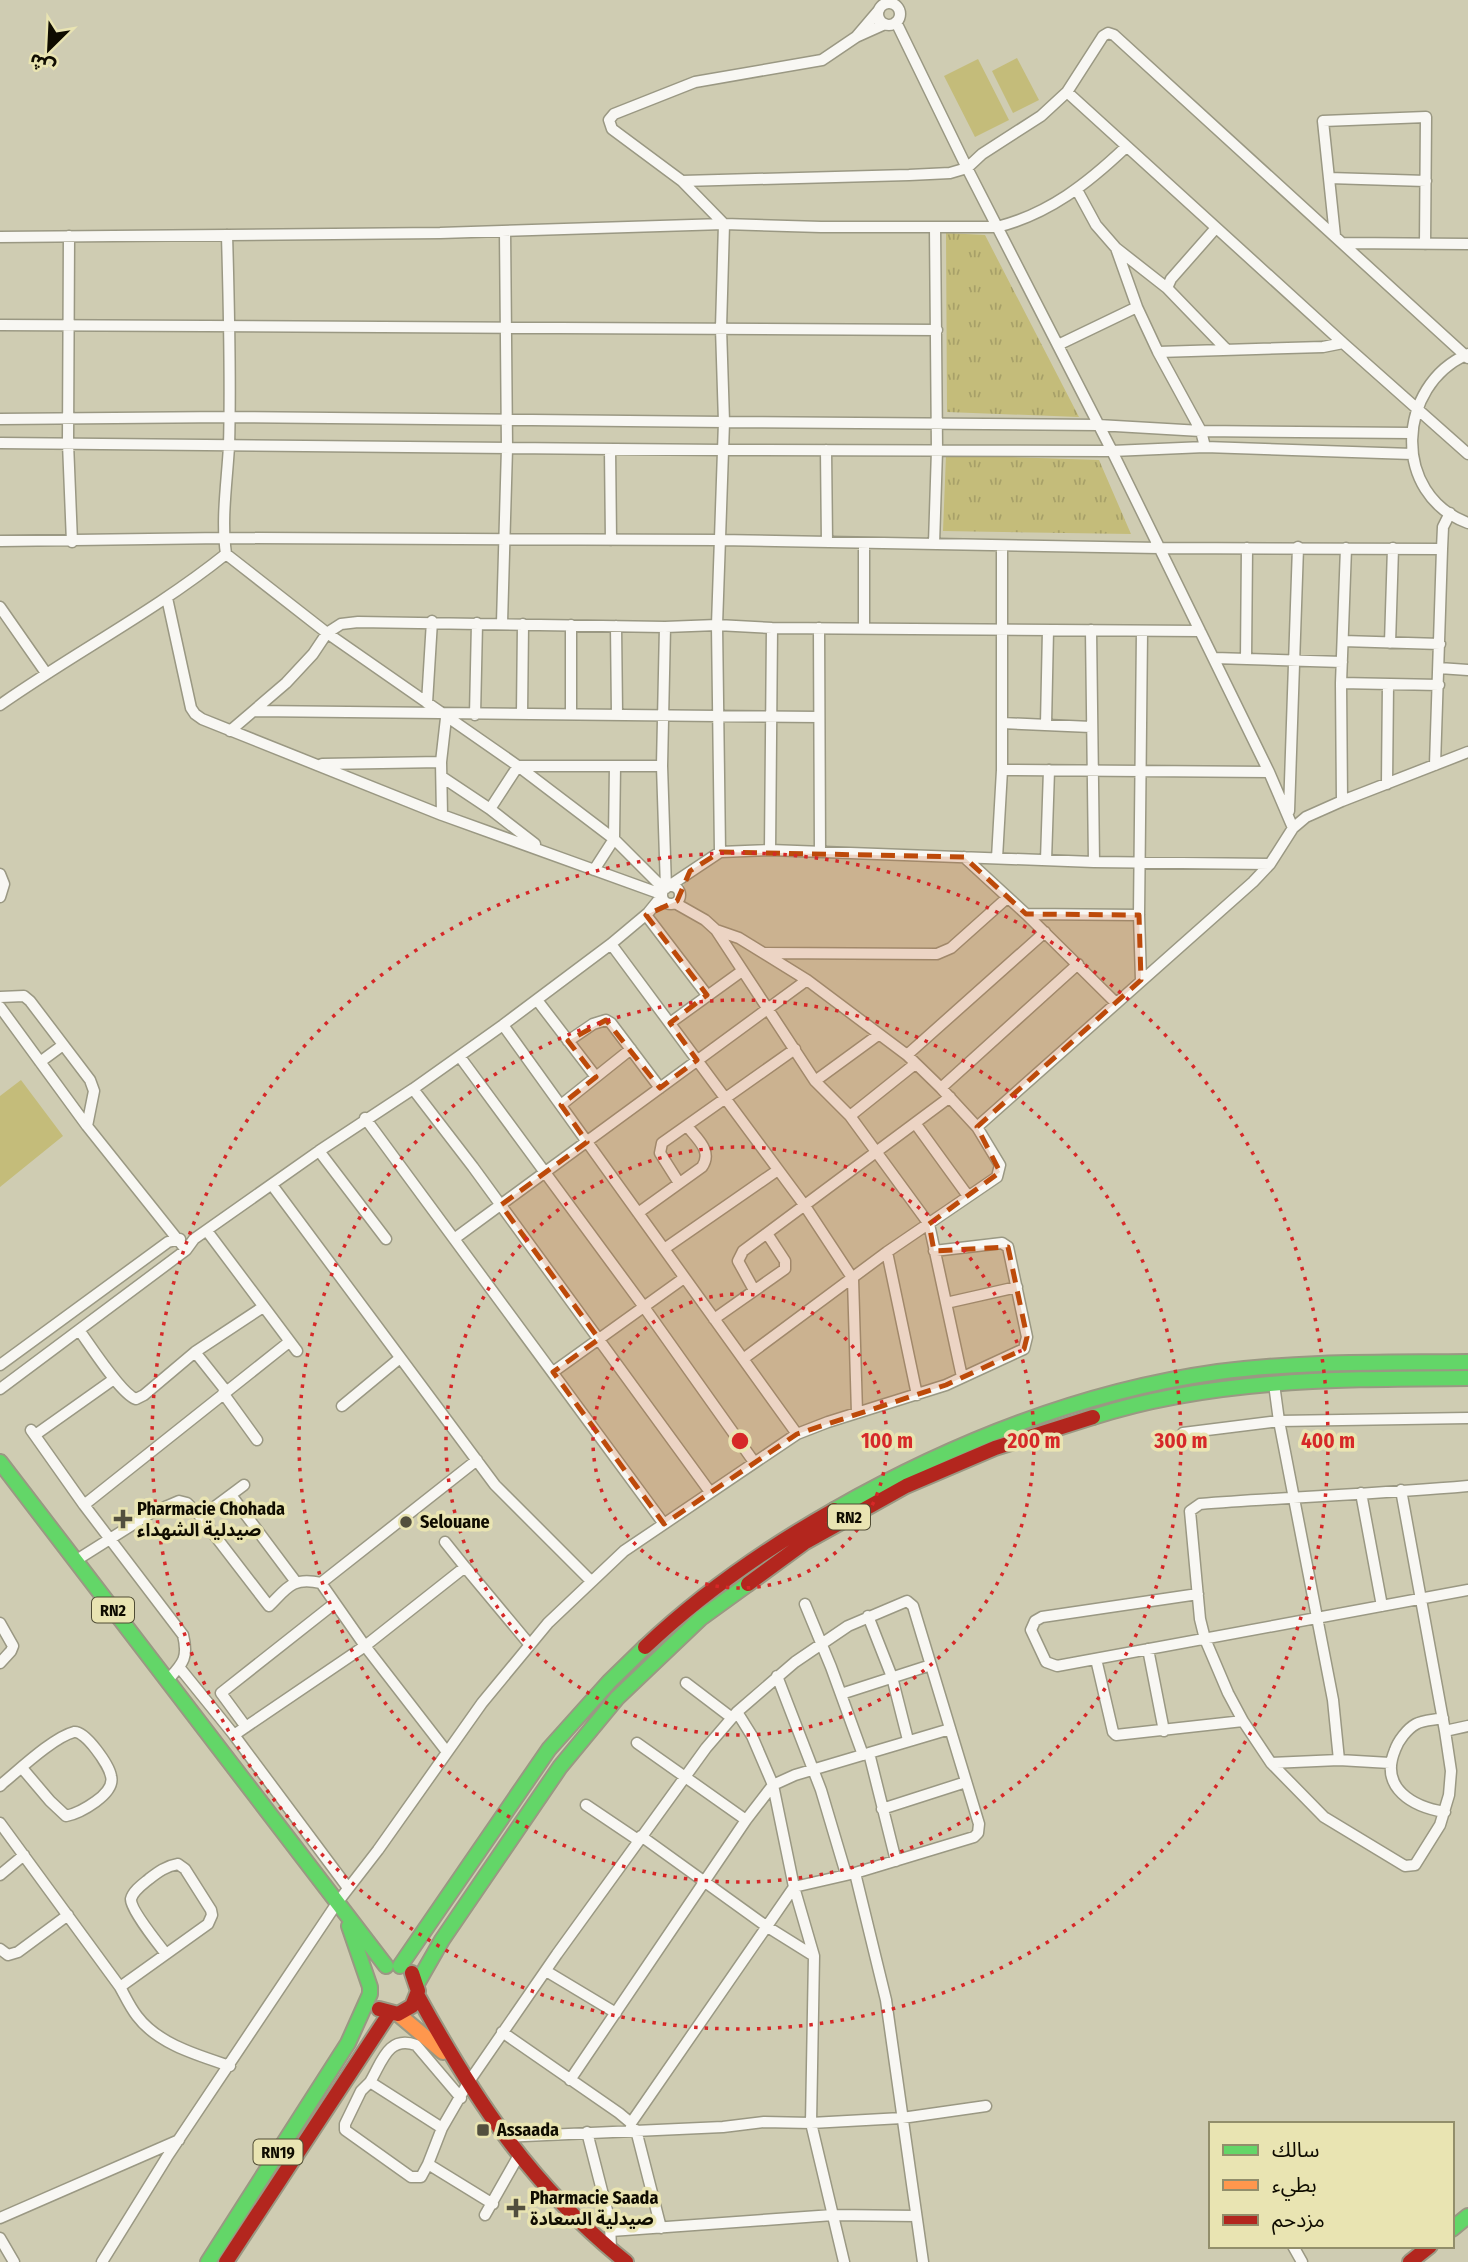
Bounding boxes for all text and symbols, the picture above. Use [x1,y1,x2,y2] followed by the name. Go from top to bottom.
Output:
[14,14,84,84] north arrow
[26,48,59,80] text: ش
[861,1428,913,1454] text: 100 m
[1006,1428,1061,1454] text: 200 m
[1153,1428,1208,1454] text: 300 m
[1301,1428,1355,1454] text: 400 m
[728,1429,752,1453] centre of rings
[137,1498,285,1541] place label: Pharmacie Chohada صيدلية الشهداء
[828,1504,870,1530] road number: RN2
[115,1511,131,1527] marker: Pharmacie Chohada صيدلية الشهداء
[420,1511,490,1533] place label: Selouane
[398,1514,414,1530] marker: Selouane
[92,1598,134,1622] road number: RN2
[496,2119,559,2141] place label: Assaada
[475,2122,491,2138] marker: Assaada
[1209,2122,1454,2248] legend
[1272,2137,1319,2163] text: سالك
[254,2140,302,2164] road number: RN19
[1272,2172,1317,2201] text: بطيء
[530,2187,658,2230] place label: Pharmacie Saada صيدلية السعادة
[508,2200,524,2216] marker: Pharmacie Saada صيدلية السعادة
[1272,2207,1325,2235] text: مزدحم

